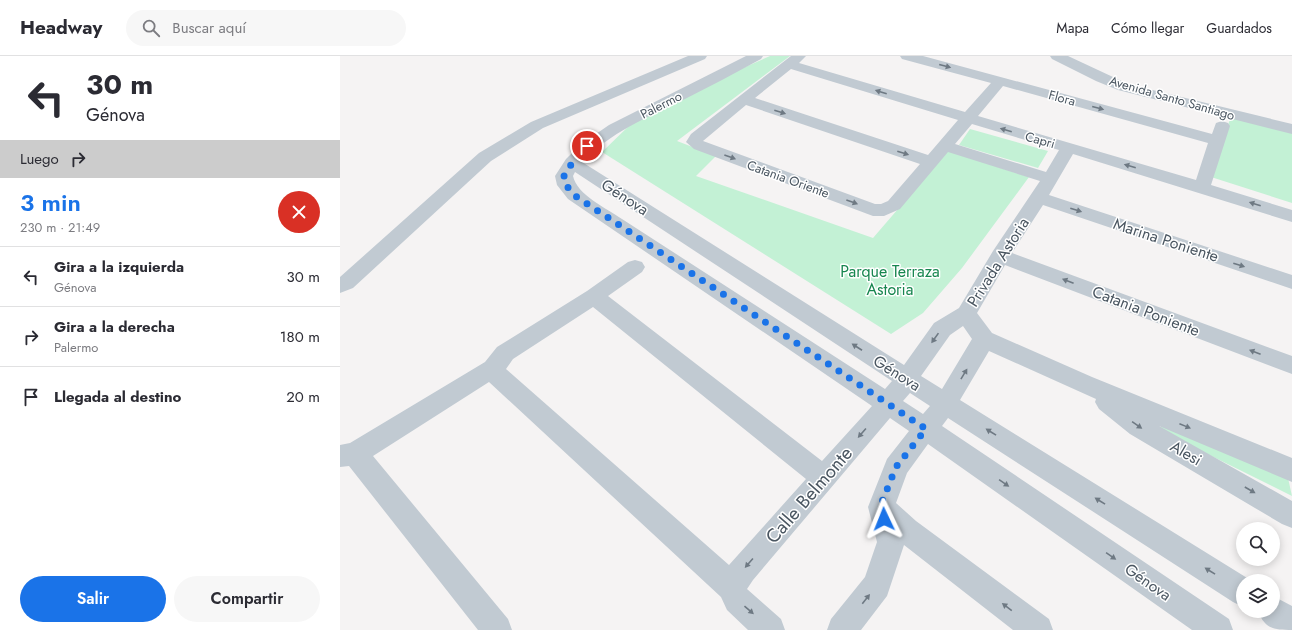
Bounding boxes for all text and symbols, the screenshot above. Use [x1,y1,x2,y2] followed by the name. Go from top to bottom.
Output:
[126,10,406,46] search box
[20,14,102,41] text: Headway
[140,17,162,39] icon: search
[172,17,246,39] text: Buscar aquí
[1056,18,1089,38] text: Mapa
[1111,18,1184,38] text: Cómo llegar
[1206,18,1272,38] text: Guardados
[939,63,951,69] one-way arrow
[86,64,153,105] text: 30 m
[1107,71,1237,125] street label: Avenida Santo Santiago
[20,72,72,124] icon: left
[1046,85,1078,111] street label: Flora
[637,86,685,124] street label: Palermo
[875,89,887,95] one-way arrow
[86,102,145,128] text: Génova
[1092,105,1104,111] one-way arrow
[774,109,786,115] one-way arrow
[999,127,1011,133] one-way arrow
[1023,127,1057,153] street label: Capri
[570,129,604,163] pin
[576,135,598,157] icon: arrive
[20,148,59,170] text: Luego
[67,148,89,170] icon: right
[898,150,910,156] one-way arrow
[724,155,736,161] one-way arrow
[744,155,832,203] street label: Catania Oriente
[1124,163,1136,169] one-way arrow
[597,173,653,221] street label: Génova
[20,185,81,220] text: 3 min
[278,191,320,233] button: close
[846,199,858,205] one-way arrow
[1248,201,1260,207] one-way arrow
[1071,208,1083,214] one-way arrow
[1110,212,1222,268] street label: Marina Poniente
[961,213,1035,311] street label: Privada Astoria
[20,218,100,237] text: 230 m · 21:49
[54,256,184,278] text: Gira a la izquierda
[840,260,940,301] park label: Parque Terraza Astoria
[1234,262,1246,268] one-way arrow
[20,266,42,288] icon: left
[287,266,320,288] text: 30 m
[54,278,96,297] text: Génova
[1062,278,1074,284] one-way arrow
[1089,280,1203,342] street label: Catania Poniente
[54,316,175,338] text: Gira a la derecha
[20,326,42,348] icon: right
[280,326,320,348] text: 180 m
[931,333,939,343] one-way arrow
[54,338,98,357] text: Palermo
[852,343,862,351] one-way arrow
[1249,348,1261,354] one-way arrow
[869,349,925,397] street label: Génova
[960,368,967,379] one-way arrow
[20,386,42,408] icon: arrive
[54,386,181,408] text: Llegada al destino
[286,386,320,408] text: 20 m
[1132,421,1143,429] one-way arrow
[1179,422,1191,429] one-way arrow
[858,428,867,439] one-way arrow
[985,428,997,435] one-way arrow
[1166,435,1206,471] street label: Alesi
[759,440,859,549] street label: Calle Belmonte
[999,479,1009,487] one-way arrow
[1244,487,1256,494] one-way arrow
[863,498,905,540] position arrow
[1094,498,1106,505] one-way arrow
[1236,522,1280,618] map controls
[1236,522,1280,566] button: search
[1106,552,1117,560] one-way arrow
[745,558,754,567] one-way arrow
[1120,558,1176,606] street label: Génova
[1205,567,1215,575] one-way arrow
[1236,574,1280,618] button: layers
[20,576,166,622] button: Salir
[174,576,320,622] button: Compartir
[861,594,870,605] one-way arrow
[1002,602,1013,611] one-way arrow
[743,606,754,615] one-way arrow

